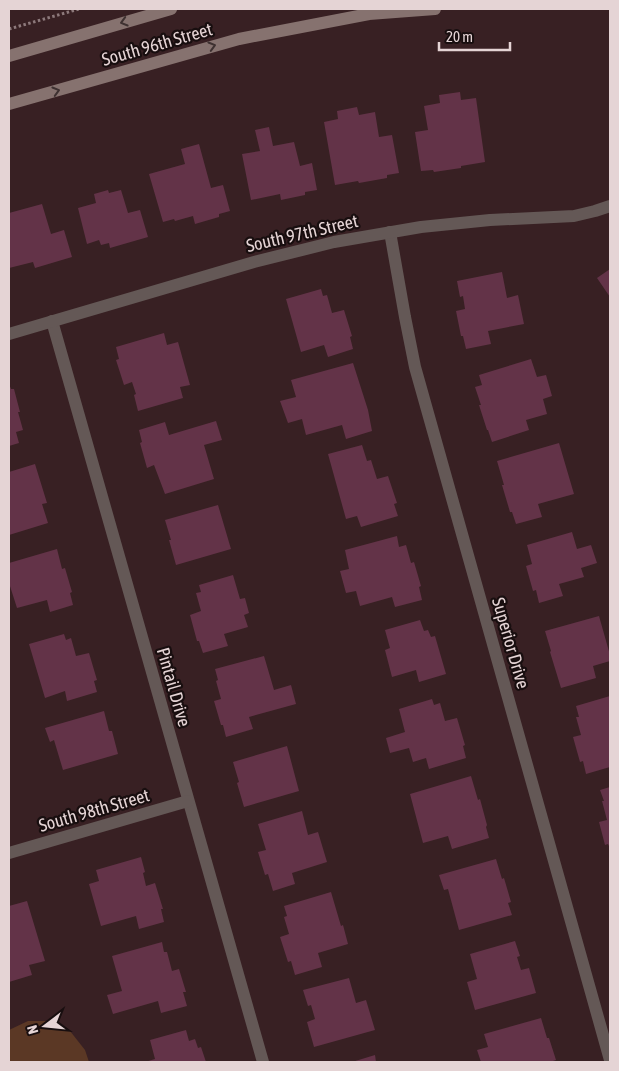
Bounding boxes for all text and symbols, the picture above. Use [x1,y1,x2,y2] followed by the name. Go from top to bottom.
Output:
[120,17,128,27] one-way arrow
[99,18,215,70] street label: South 96th Street
[439,20,510,52] scale bar
[446,28,473,45] text: 20 m
[207,42,216,52] one-way arrow
[51,86,59,96] one-way arrow
[244,210,360,256] street label: South 97th Street
[488,595,534,691] street label: Superior Drive
[153,645,195,729] street label: Pintail Drive
[36,784,152,836] street label: South 98th Street
[20,1001,70,1051] north arrow
[24,1023,41,1036] text: N

